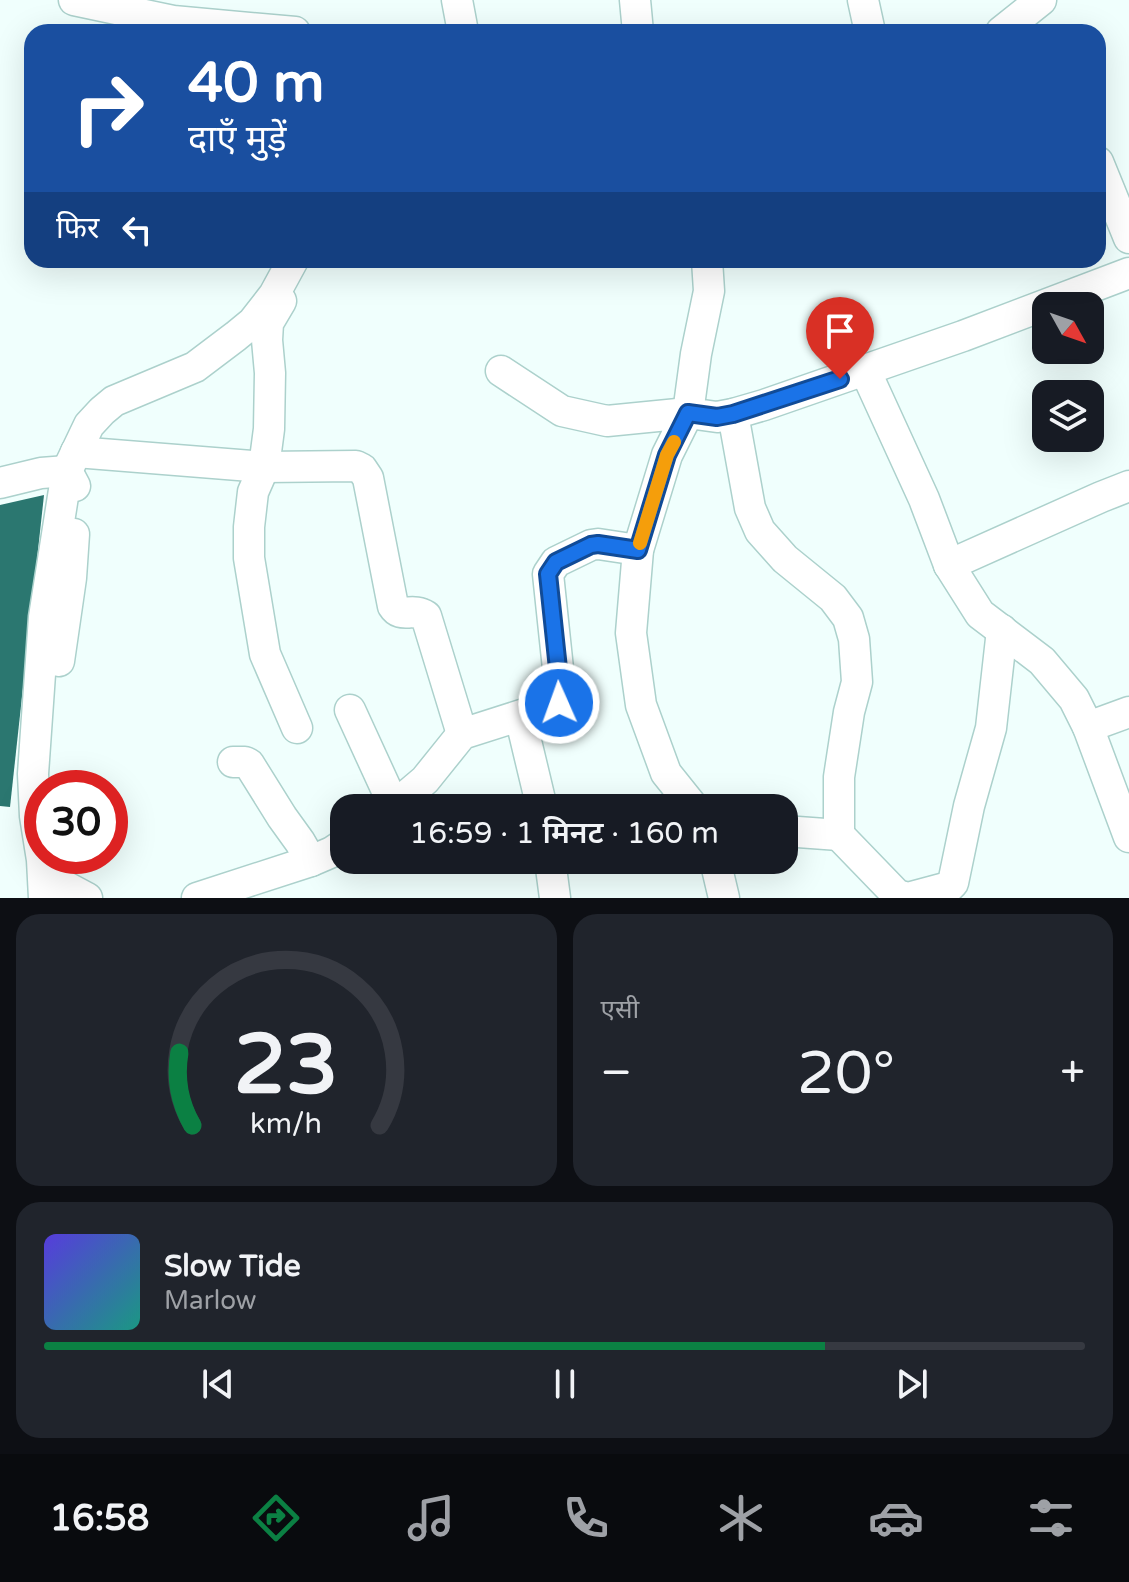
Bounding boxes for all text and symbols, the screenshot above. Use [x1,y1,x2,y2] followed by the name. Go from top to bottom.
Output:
[188,50,324,117] text: 40 m
[56,56,160,160] icon: right
[188,118,287,161] text: दाएँ मुड़ें
[115,208,159,252] icon: left
[56,210,99,247] text: फिर
[1032,292,1104,364] north arrow
[1032,292,1104,452] map controls
[806,297,874,379] pin
[818,309,862,353] icon: arrive
[1032,380,1104,452] button: layers
[517,661,601,745] position arrow
[24,770,128,874] speed limit sign: 30
[409,815,719,852] text: 16:59 · 1 मिनट · 160 m
[601,994,639,1025] text: एसी
[234,1016,338,1116] text: 23
[797,1038,895,1110] text: 20°
[601,1047,632,1100] text: −
[1060,1047,1085,1100] text: +
[250,1107,322,1141] text: km/h
[164,1248,301,1285] text: Slow Tide
[164,1285,256,1316] text: Marlow
[196,1362,240,1406] icon: previous
[543,1362,587,1406] icon: pause
[890,1362,934,1406] icon: next
[248,1490,304,1546] icon: directions
[403,1490,459,1546] icon: music
[558,1490,614,1546] icon: phone
[713,1490,769,1546] icon: climate
[868,1490,924,1546] icon: car
[1023,1490,1079,1546] icon: filters
[50,1497,149,1540] text: 16:58

